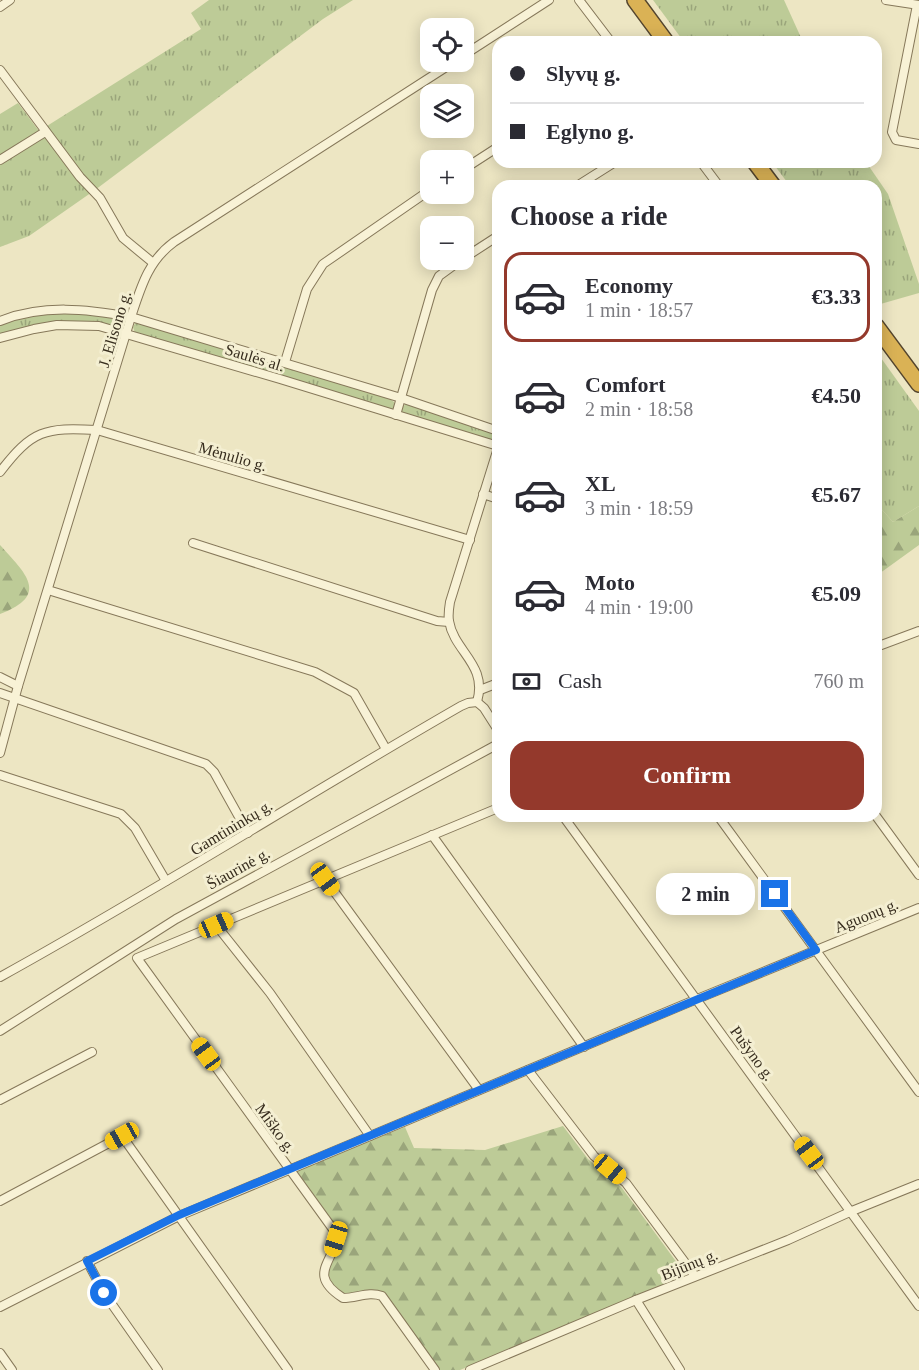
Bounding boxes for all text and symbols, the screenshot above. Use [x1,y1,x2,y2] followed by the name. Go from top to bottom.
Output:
[420,18,474,270] map controls
[420,18,474,72] button: locate
[546,61,621,86] text: Slyvų g.
[420,84,474,138] button: layers
[546,119,634,144] text: Eglyno g.
[420,150,474,204] button: +
[510,201,668,231] text: Choose a ride
[420,216,474,270] button: −
[513,270,567,324] icon: car
[585,273,673,298] text: Economy
[812,284,861,309] text: €3.33
[95,289,135,370] street label: J. Elisono g.
[585,299,693,321] text: 1 min · 18:57
[223,340,287,375] street label: Saulės al.
[513,369,567,423] icon: car
[585,372,666,397] text: Comfort
[812,383,861,408] text: €4.50
[585,398,693,420] text: 2 min · 18:58
[196,439,269,475] street label: Mėnulio g.
[513,468,567,522] icon: car
[585,471,616,496] text: XL
[812,482,861,507] text: €5.67
[585,497,693,519] text: 3 min · 18:59
[513,567,567,621] icon: car
[585,570,635,595] text: Moto
[812,581,861,606] text: €5.09
[585,596,693,618] text: 4 min · 19:00
[510,665,543,698] icon: cash
[558,668,602,693] text: Cash
[813,670,864,692] text: 760 m
[510,741,864,810] button: Confirm
[187,796,276,859] street label: Gamtininkų g.
[203,843,273,894] street label: Šiaurinė g.
[307,859,343,899] car
[655,873,754,915] callout: 2 min
[761,880,788,907] route end
[681,883,730,905] text: 2 min
[832,895,901,937] street label: Aguonų g.
[196,909,236,941] car
[726,1023,778,1084] street label: Pušyno g.
[188,1034,224,1074] car
[251,1100,299,1157] street label: Miško g.
[102,1119,142,1153] car
[791,1133,827,1173] car
[590,1151,630,1187] car
[322,1219,350,1259] car
[658,1245,720,1284] street label: Bijūnų g.
[90,1279,117,1306] route start

